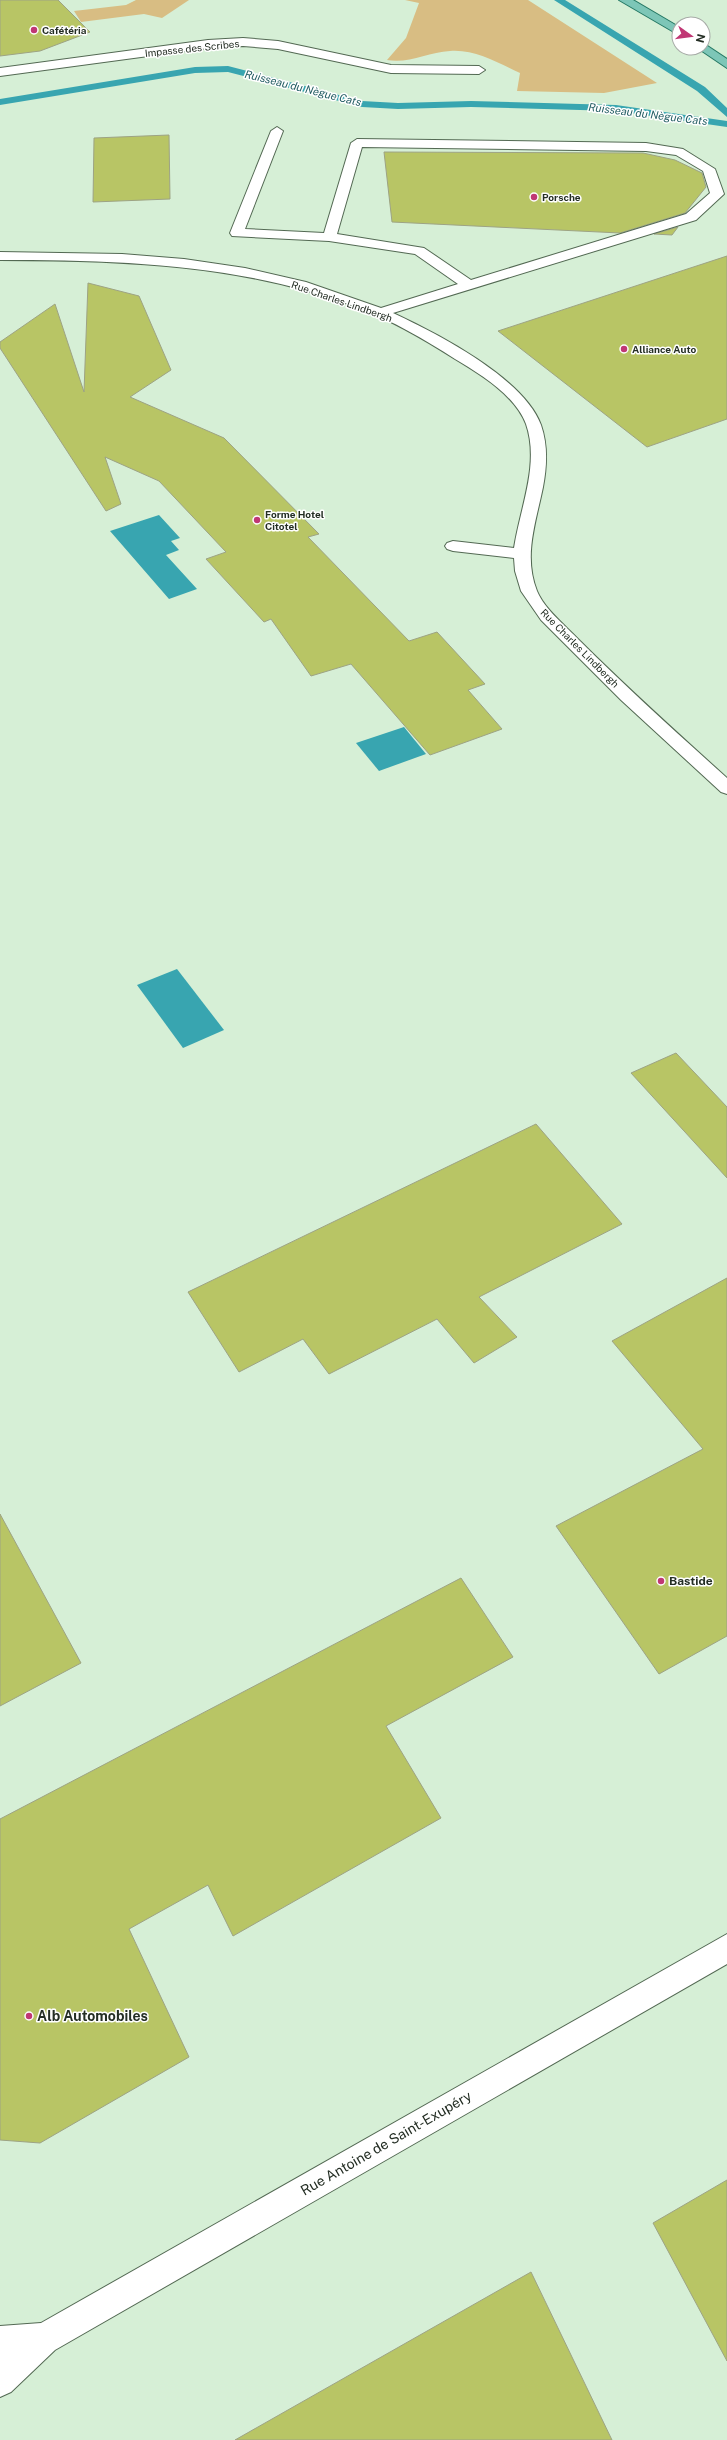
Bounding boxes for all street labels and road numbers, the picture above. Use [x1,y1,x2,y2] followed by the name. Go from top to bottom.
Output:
[144,37,240,59] street label: Impasse des Scribes
[290,278,394,324] street label: Rue Charles Lindbergh
[538,606,622,690] street label: Rue Charles Lindbergh
[298,2087,475,2199] street label: Rue Antoine de Saint-Exupéry

